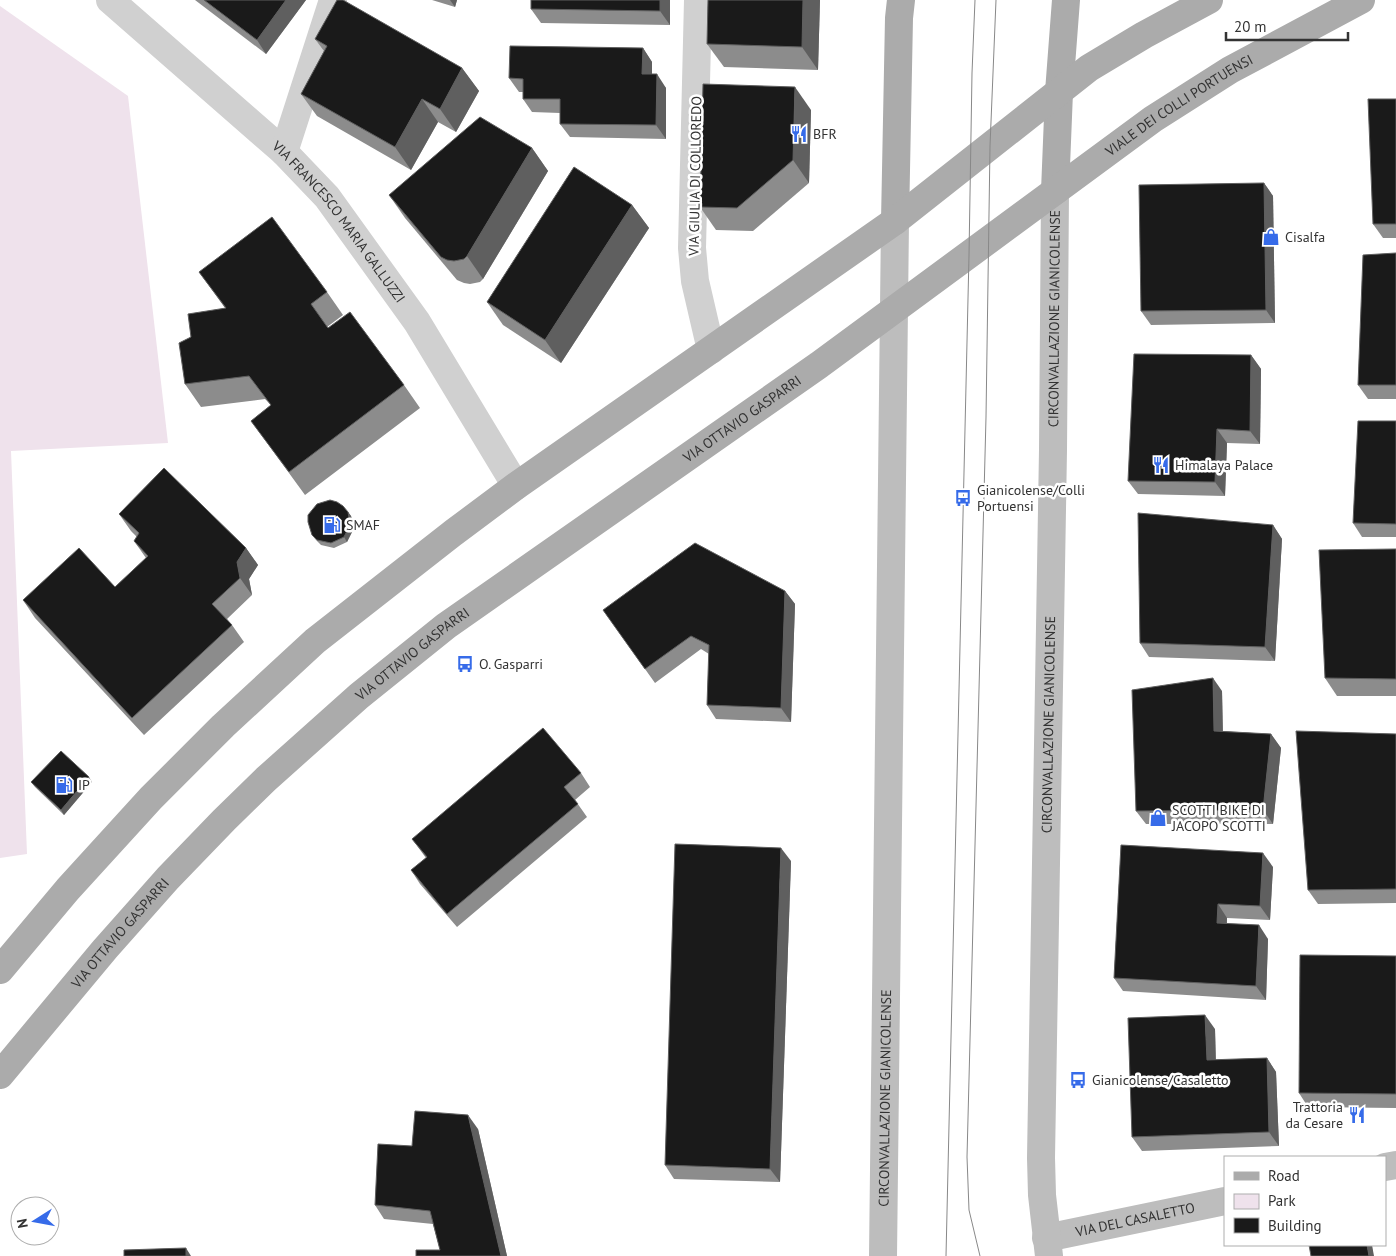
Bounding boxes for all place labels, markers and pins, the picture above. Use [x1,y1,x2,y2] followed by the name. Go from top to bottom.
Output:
[789,124,809,144] restaurant icon: BFR
[813,125,837,143] place label: BFR
[1261,227,1281,247] shop icon: Cisalfa
[1285,228,1325,246] place label: Cisalfa
[1151,455,1171,475] restaurant icon: Himalaya Palace
[1175,456,1273,474] place label: Himalaya Palace
[977,481,1085,515] place label: Gianicolense/Colli Portuensi
[953,488,973,508] bus stop icon: Gianicolense/Colli Portuensi
[322,515,342,535] fuel station icon: SMAF
[346,516,380,534] place label: SMAF
[455,654,475,674] bus stop icon: O. Gasparri
[479,655,543,673] place label: O. Gasparri
[54,775,74,795] fuel station icon: IP
[78,776,90,794] place label: IP
[1171,801,1266,835] place label: SCOTTI BIKE DI JACOPO SCOTTI
[1148,808,1168,828] shop icon: SCOTTI BIKE DI JACOPO SCOTTI
[1068,1070,1088,1090] bus stop icon: Gianicolense/Casaletto
[1092,1071,1229,1089] place label: Gianicolense/Casaletto
[1285,1098,1343,1132] place label: Trattoria da Cesare
[1347,1105,1367,1125] restaurant icon: Trattoria da Cesare

